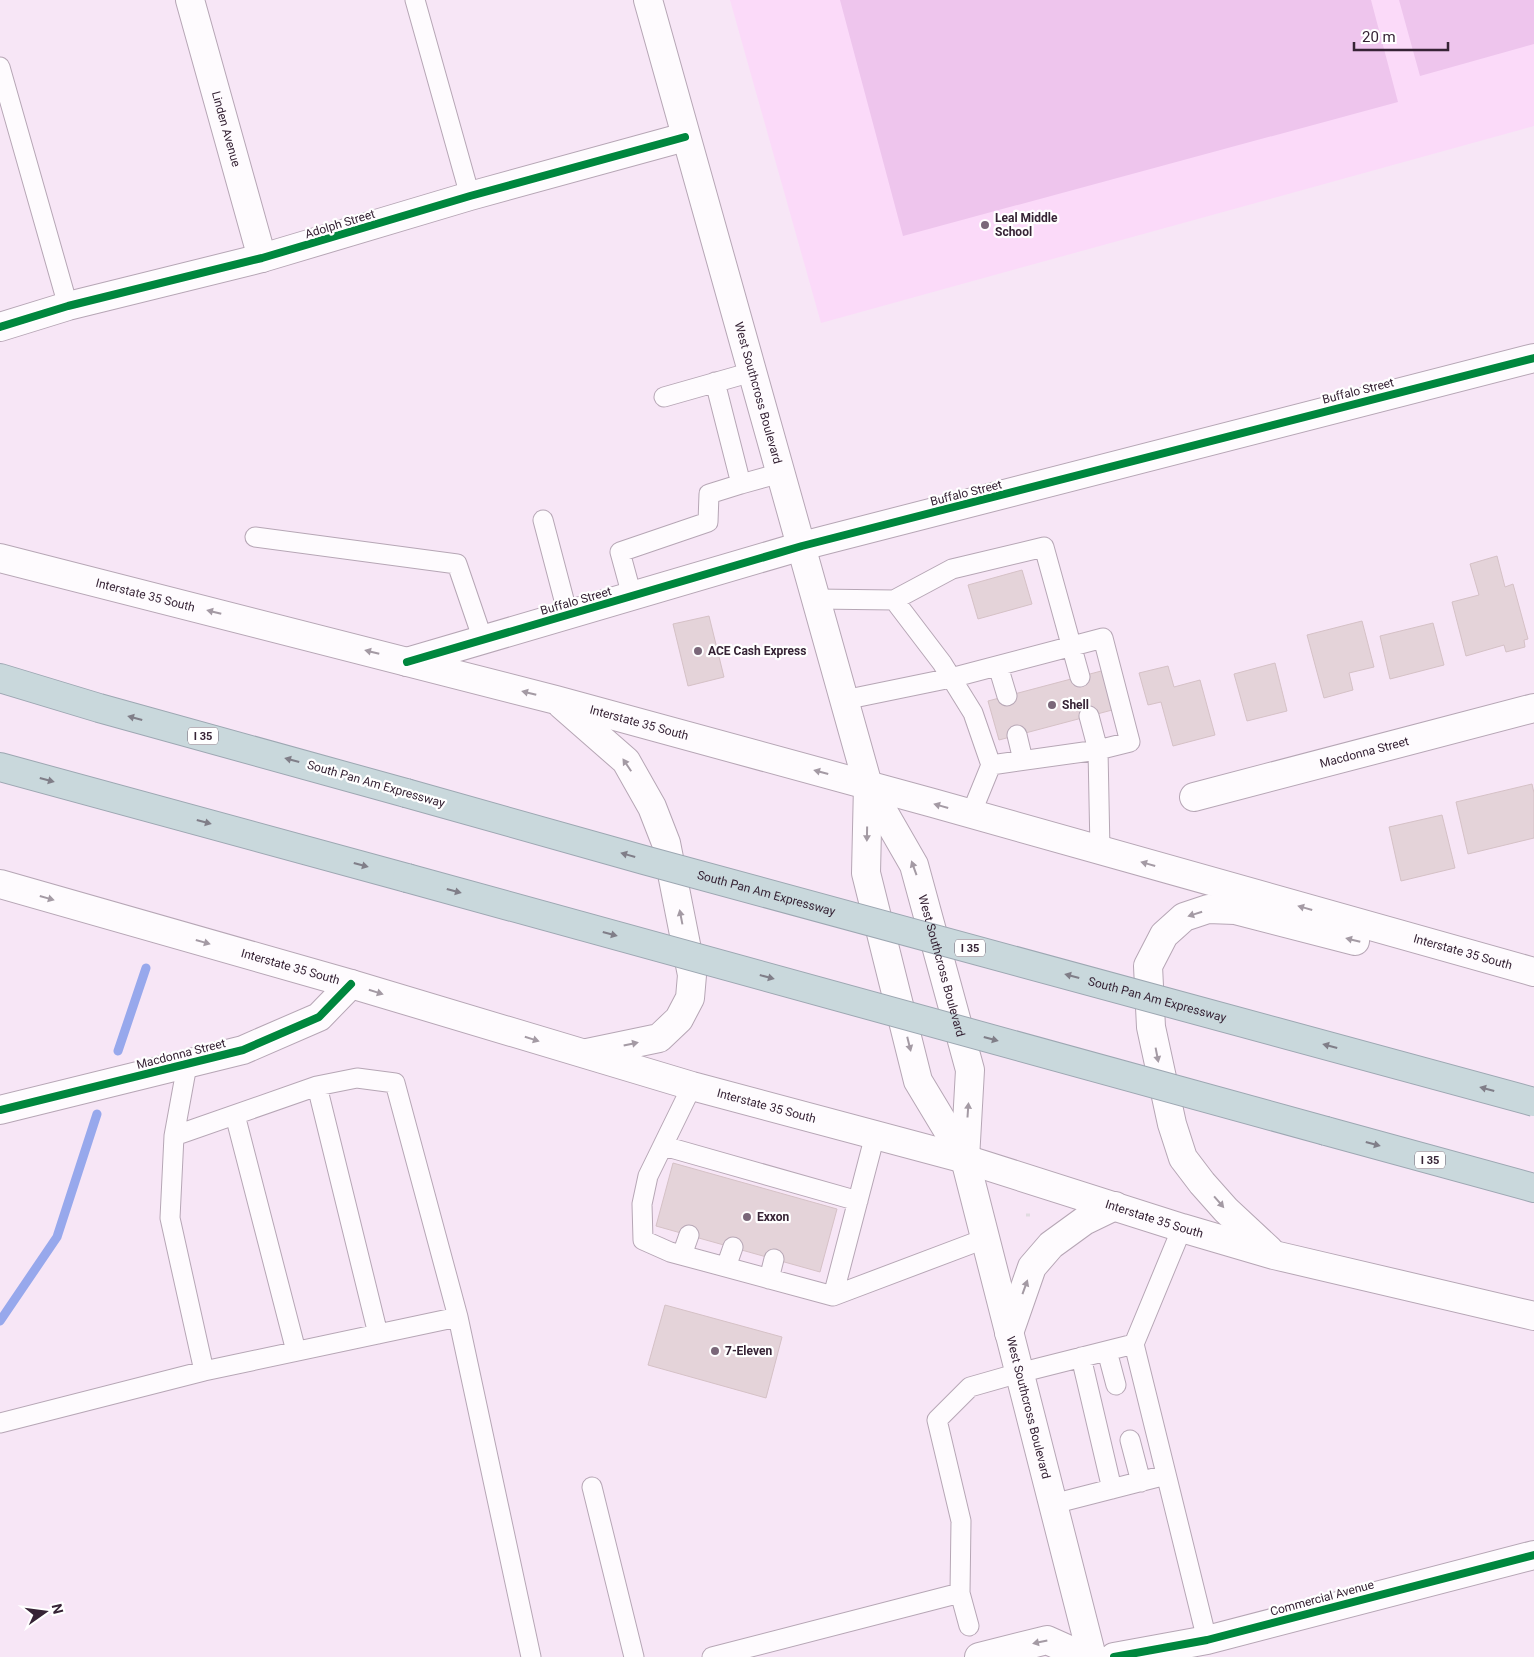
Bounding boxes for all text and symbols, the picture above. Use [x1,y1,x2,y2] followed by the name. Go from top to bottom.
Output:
[1354,20,1448,52] scale bar
[1362,28,1396,46] text: 20 m
[209,90,243,169] street label: Linden Avenue
[303,207,377,241] street label: Adolph Street
[995,211,1058,239] place label: Leal Middle School
[979,219,991,231] marker: Leal Middle School
[732,320,785,465] street label: West Southcross Boulevard
[1321,375,1395,407] street label: Buffalo Street
[929,477,1003,509] street label: Buffalo Street
[94,576,196,615] street label: Interstate 35 South
[539,584,613,618] street label: Buffalo Street
[207,608,222,616] one-way arrow
[708,644,806,658] place label: ACE Cash Express
[692,645,704,657] marker: ACE Cash Express
[364,648,379,656] one-way arrow
[522,689,537,697] one-way arrow
[1062,698,1089,712] place label: Shell
[1046,699,1058,711] marker: Shell
[588,703,690,743] street label: Interstate 35 South
[128,713,143,721] one-way arrow
[188,728,218,744] road number: I 35
[1318,734,1410,771] street label: Macdonna Street
[285,756,300,764] one-way arrow
[306,758,447,810] street label: South Pan Am Expressway
[623,759,632,772] one-way arrow
[813,768,828,776] one-way arrow
[40,776,55,784] one-way arrow
[934,801,949,809] one-way arrow
[196,819,211,827] one-way arrow
[863,826,871,842] one-way arrow
[621,851,636,859] one-way arrow
[1141,859,1156,867] one-way arrow
[910,860,918,875] one-way arrow
[353,861,368,869] one-way arrow
[696,868,837,919] street label: South Pan Am Expressway
[446,887,461,895] one-way arrow
[915,893,968,1038] street label: West Southcross Boulevard
[39,894,54,902] one-way arrow
[1297,903,1312,911] one-way arrow
[677,909,685,924] one-way arrow
[1187,911,1202,918] one-way arrow
[603,930,618,938] one-way arrow
[1412,931,1514,973] street label: Interstate 35 South
[1345,936,1360,944] one-way arrow
[196,939,211,947] one-way arrow
[955,940,985,956] road number: I 35
[240,946,341,987] street label: Interstate 35 South
[1065,972,1080,980] one-way arrow
[759,973,775,981] one-way arrow
[1086,974,1228,1025] street label: South Pan Am Expressway
[369,989,384,997] one-way arrow
[524,1035,539,1043] one-way arrow
[983,1035,999,1043] one-way arrow
[135,1036,227,1072] street label: Macdonna Street
[905,1036,913,1051] one-way arrow
[623,1040,638,1048] one-way arrow
[1323,1042,1338,1050] one-way arrow
[1153,1048,1161,1063] one-way arrow
[1479,1085,1495,1093] one-way arrow
[715,1086,818,1126] street label: Interstate 35 South
[964,1102,972,1118] one-way arrow
[1366,1141,1381,1149] one-way arrow
[1415,1152,1445,1168] road number: I 35
[1213,1195,1224,1208] one-way arrow
[1104,1197,1205,1241] street label: Interstate 35 South
[757,1210,790,1224] place label: Exxon
[741,1211,753,1223] marker: Exxon
[1022,1279,1029,1294] one-way arrow
[1003,1335,1053,1480] street label: West Southcross Boulevard
[725,1344,772,1358] place label: 7-Eleven
[709,1345,721,1357] marker: 7-Eleven
[1269,1577,1375,1619] street label: Commercial Avenue
[20,1587,70,1637] north arrow
[49,1602,67,1616] text: N
[1033,1638,1048,1646] one-way arrow

